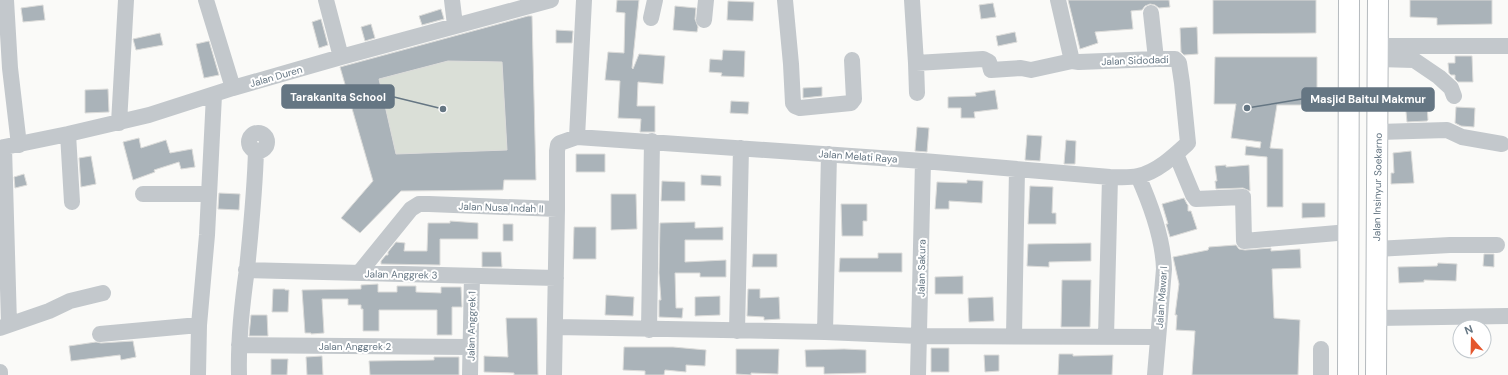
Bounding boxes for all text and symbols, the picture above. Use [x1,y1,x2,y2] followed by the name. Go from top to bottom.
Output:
[1101,53,1169,68] street label: Jalan Sidodadi
[248,63,304,90] street label: Jalan Duren
[282,85,394,108] callout: Tarakanita School
[1302,88,1434,111] callout: Masjid Baitul Makmur
[290,90,386,104] text: Tarakanita School
[1310,92,1426,106] text: Masjid Baitul Makmur
[1370,133,1385,241] street label: Jalan Insinyur Soekarno
[818,147,898,166] street label: Jalan Melati Raya
[458,200,544,215] street label: Jalan Nusa Indah II
[914,239,929,297] street label: Jalan Sakura
[1153,266,1170,328] street label: Jalan Mawar I
[364,267,438,282] street label: Jalan Anggrek 3
[464,291,479,361] street label: Jalan Anggrek 1
[1452,319,1492,359] north arrow
[1462,322,1475,338] text: N
[319,340,392,353] street label: Jalan Anggrek 2

